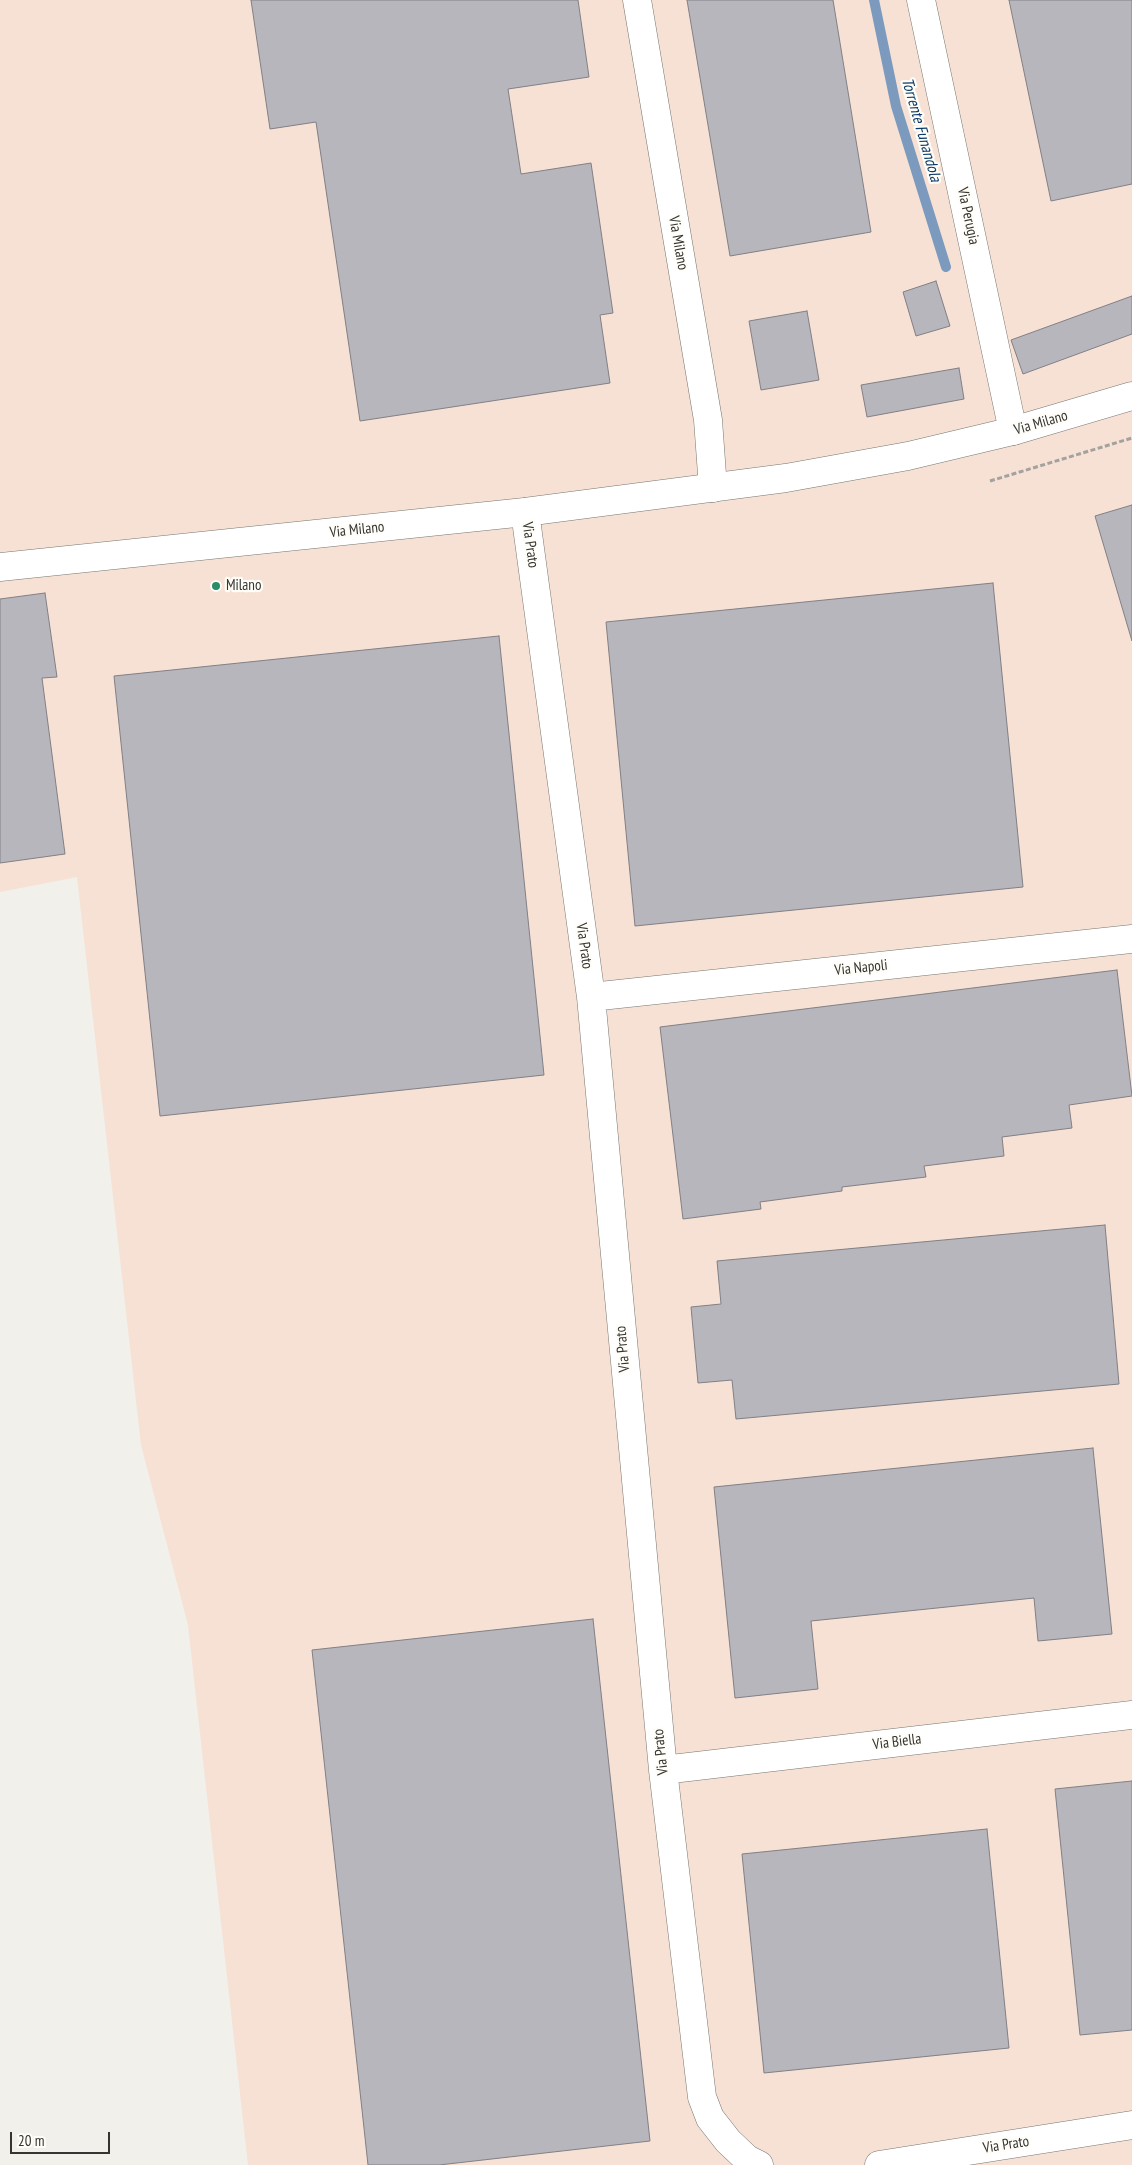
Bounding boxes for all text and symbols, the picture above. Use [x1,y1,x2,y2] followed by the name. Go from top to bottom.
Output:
[897,76,945,184] water label: Torrente Funandola
[953,186,983,246] street label: Via Perugia
[664,214,692,272] street label: Via Milano
[1012,407,1070,439] street label: Via Milano
[329,518,385,542] street label: Via Milano
[518,521,542,569] street label: Via Prato
[226,577,261,595] place label: Milano
[210,580,222,592] marker: Milano
[572,922,596,970] street label: Via Prato
[834,956,888,980] street label: Via Napoli
[612,1325,634,1373] street label: Via Prato
[650,1728,672,1776] street label: Via Prato
[872,1730,922,1754] street label: Via Biella
[12,2122,112,2154] scale bar
[18,2131,44,2150] text: 20 m
[982,2132,1030,2158] street label: Via Prato

